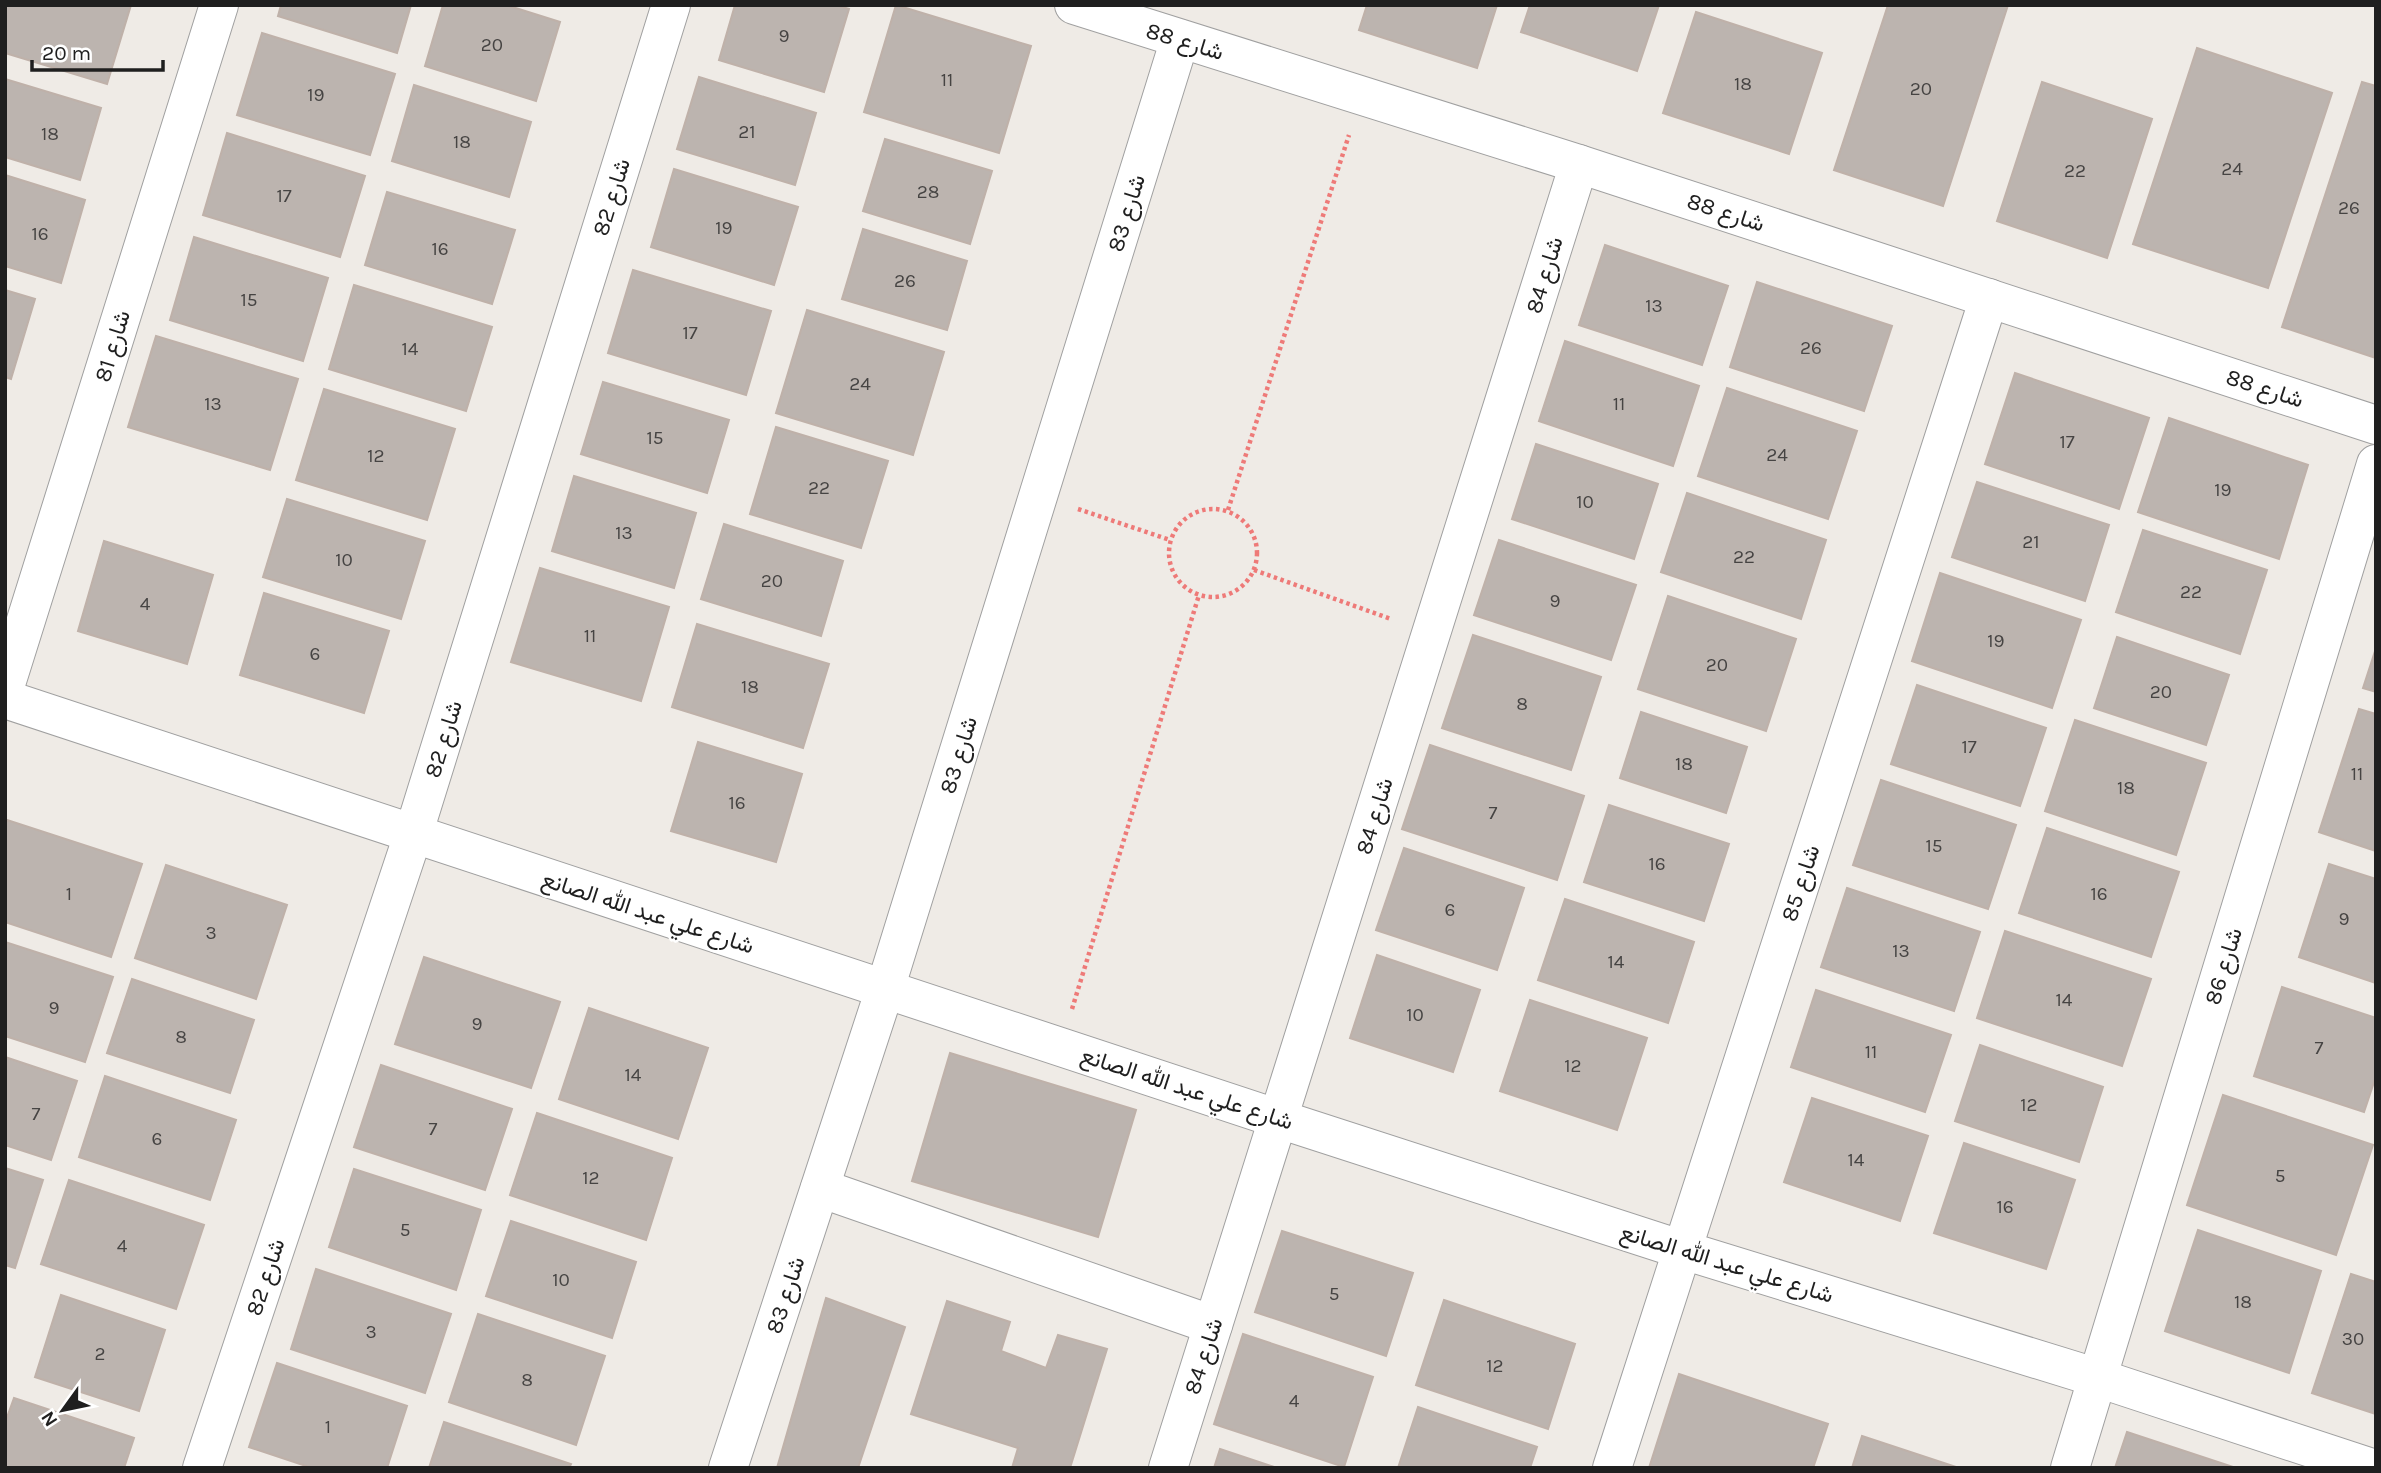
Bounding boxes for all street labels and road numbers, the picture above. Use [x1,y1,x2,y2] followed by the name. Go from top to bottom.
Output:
[1142,17,1227,68] street label: شارع 88
[587,155,638,240] street label: شارع 82
[1102,171,1153,256] street label: شارع 83
[1683,187,1768,240] street label: شارع 88
[1520,234,1571,317] street label: شارع 84
[89,307,138,386] street label: شارع 81
[2222,363,2307,416] street label: شارع 88
[419,697,470,782] street label: شارع 82
[934,713,985,798] street label: شارع 83
[1350,775,1401,858] street label: شارع 84
[1775,841,1827,925] street label: شارع 85
[537,865,757,964] street label: شارع علي عبد الله الصانع
[2199,924,2250,1008] street label: شارع 86
[1076,1041,1296,1140] street label: شارع علي عبد الله الصانع
[1615,1218,1837,1314] street label: شارع علي عبد الله الصانع
[240,1235,292,1320] street label: شارع 82
[760,1253,812,1338] street label: شارع 83
[1178,1315,1230,1398] street label: شارع 84

